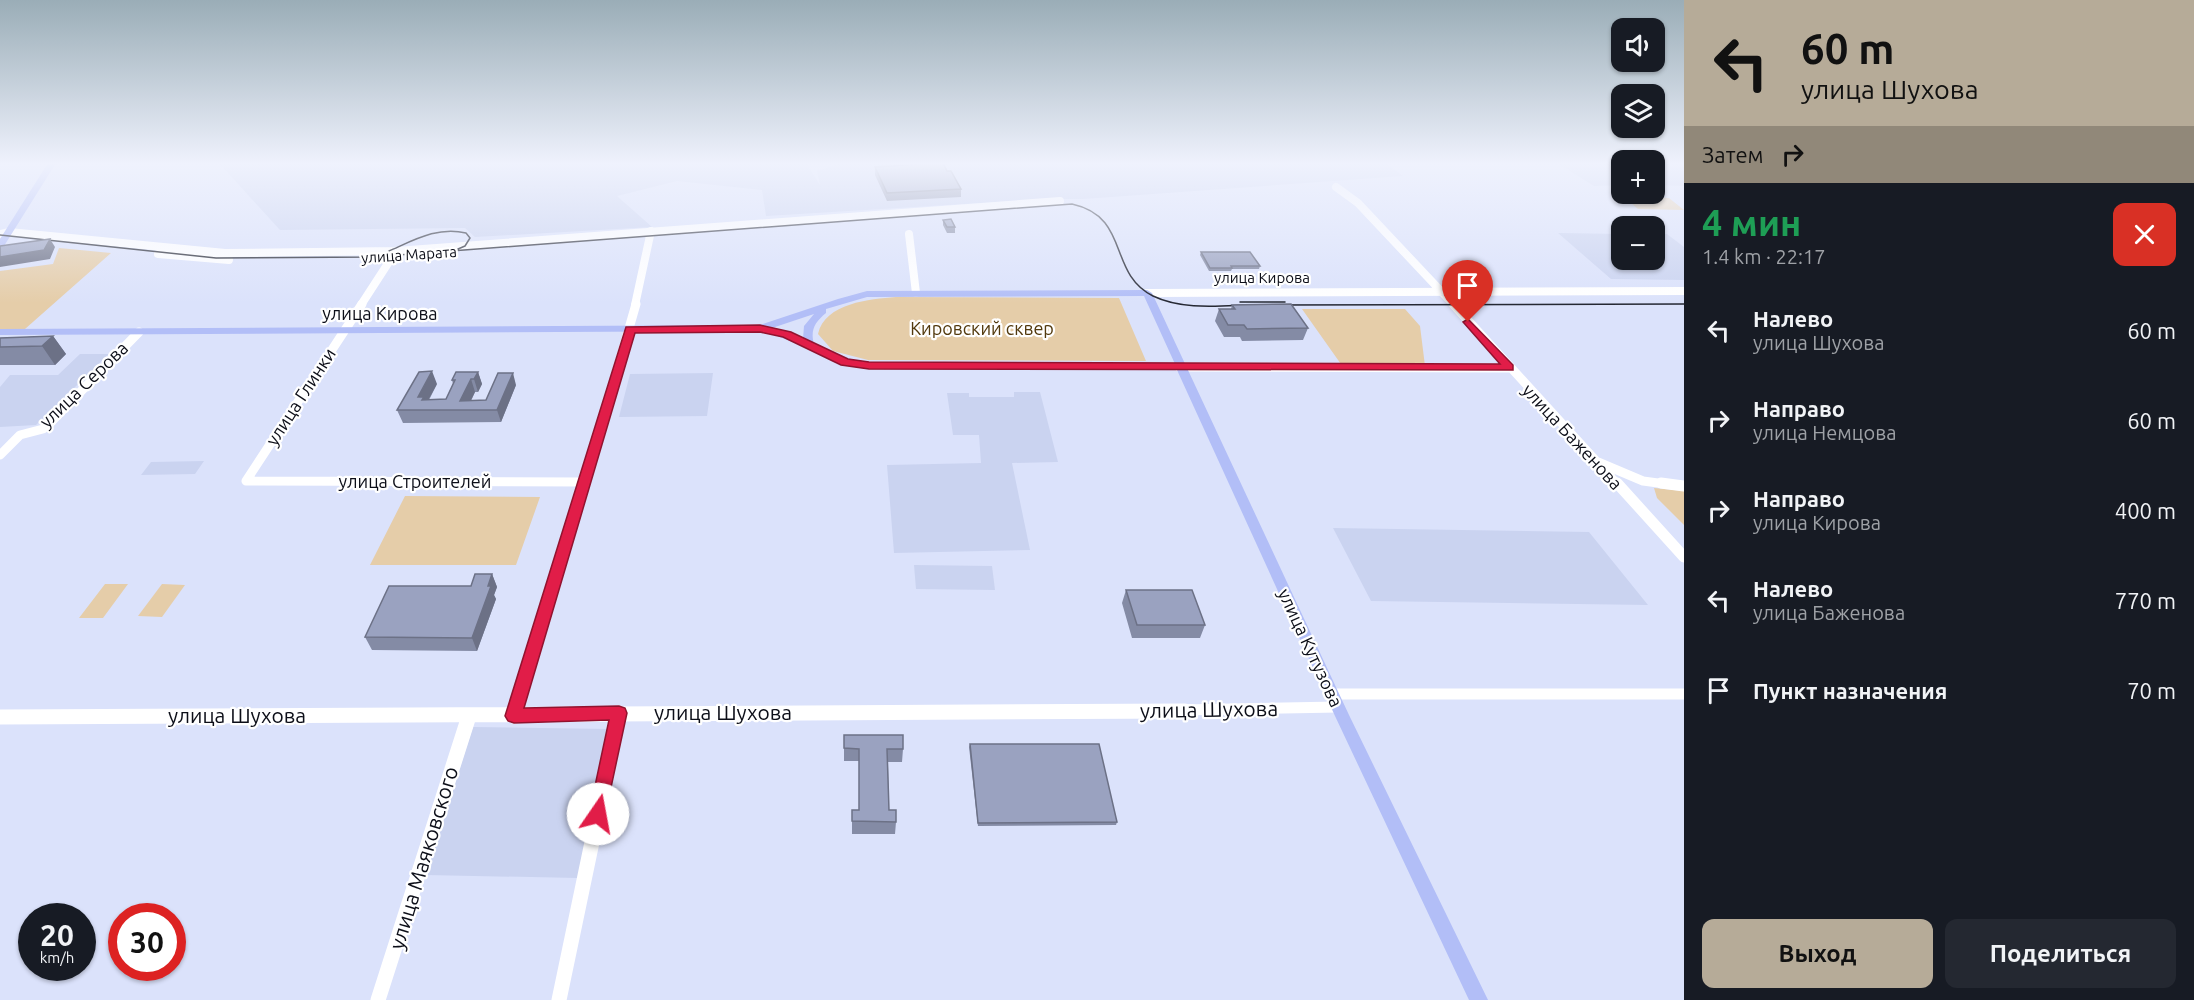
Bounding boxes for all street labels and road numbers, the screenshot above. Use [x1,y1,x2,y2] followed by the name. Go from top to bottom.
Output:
[360,243,457,266] street label: улица Марата
[1214,269,1310,286] street label: улица Кирова
[322,303,438,323] street label: улица Кирова
[35,337,131,431] street label: улица Серова
[261,344,339,449] street label: улица Глинки
[1519,379,1627,493] street label: улица Баженова
[339,471,491,491] street label: улица Строителей
[1275,585,1347,710] street label: улица Кутузова
[1140,696,1278,722] street label: улица Шухова
[654,700,792,724] street label: улица Шухова
[168,703,306,727] street label: улица Шухова
[384,763,462,952] street label: улица Маяковского

